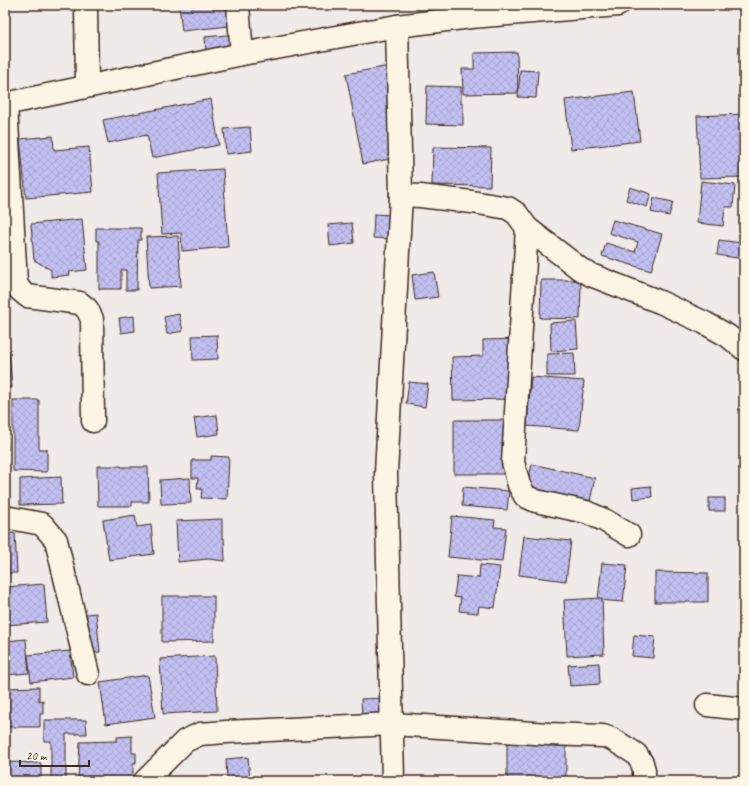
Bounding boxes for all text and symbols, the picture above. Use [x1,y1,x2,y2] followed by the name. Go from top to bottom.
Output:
[20,742,89,768] scale bar
[26,748,48,764] text: 20 m

